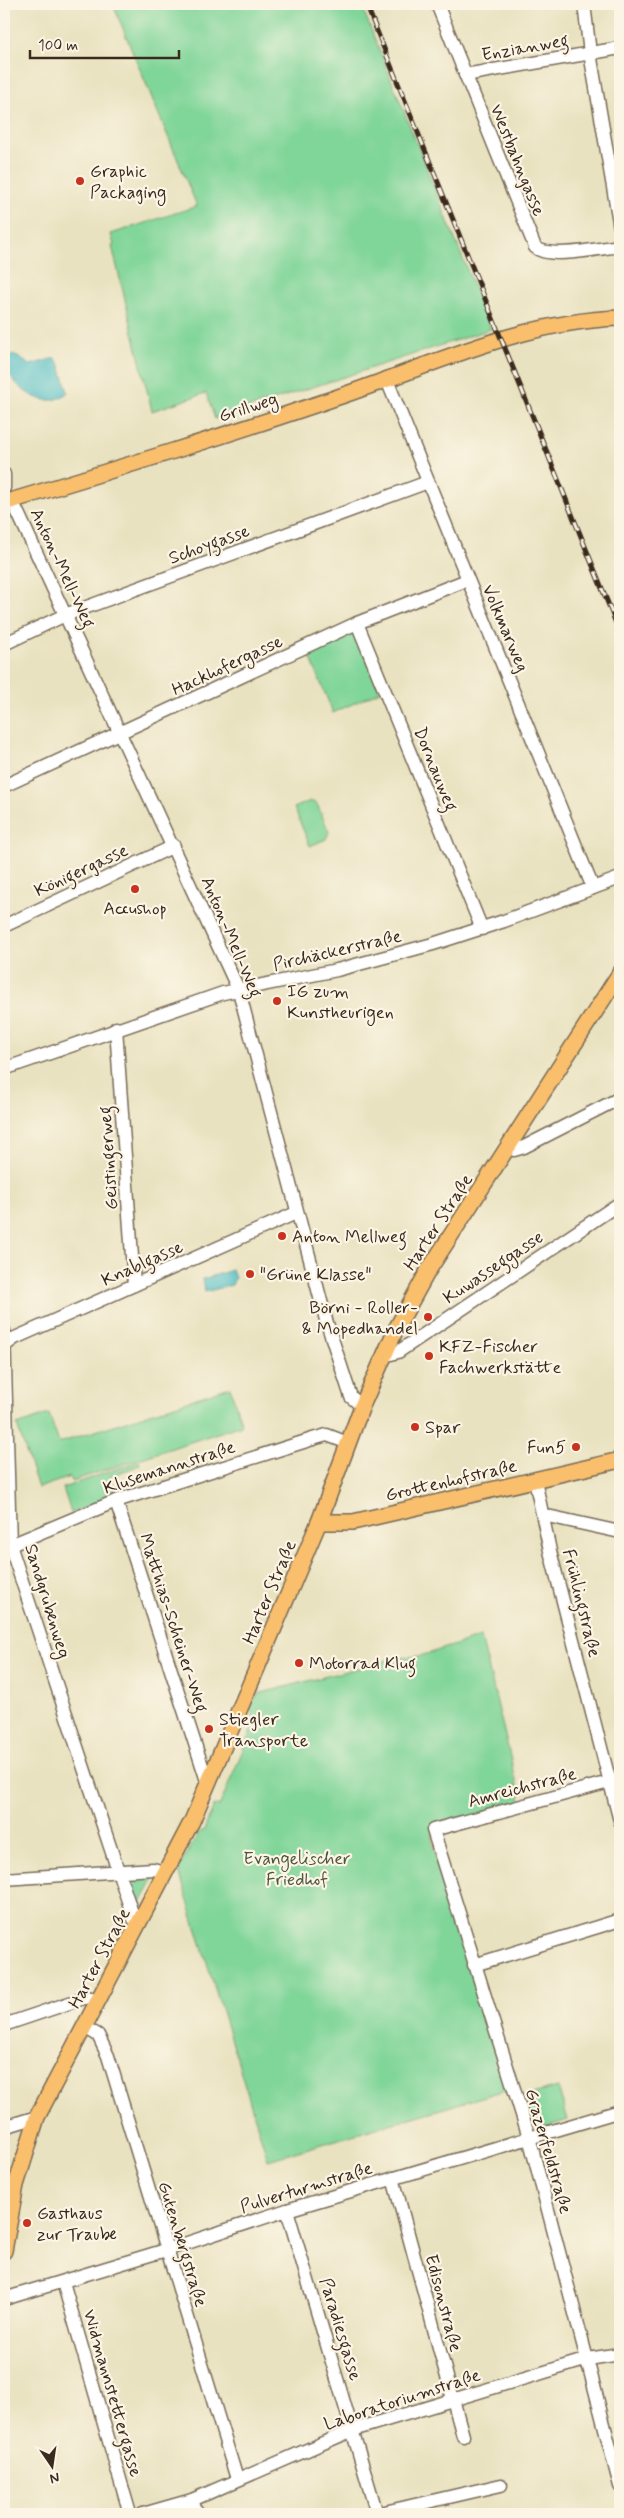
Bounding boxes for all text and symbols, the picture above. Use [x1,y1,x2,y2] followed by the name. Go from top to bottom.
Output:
[30,28,179,60] scale bar
[480,29,571,69] street label: Enzianweg
[38,36,78,56] text: 100 m
[484,101,550,220] street label: Westbahngasse
[90,160,166,206] place label: Graphic Packaging
[74,175,86,187] marker: Graphic Packaging
[216,387,281,430] street label: Grillweg
[22,505,100,633] street label: Anton-Mell-Weg
[166,519,254,573] street label: Schoygasse
[476,581,534,676] street label: Volkmarweg
[168,630,287,703] street label: Hackhofergasse
[405,724,463,816] street label: Dornauweg
[31,839,133,905] street label: Königergasse
[193,873,267,1003] street label: Anton-Mell-Weg
[129,883,141,895] marker: Accushop
[103,897,167,921] place label: Accushop
[271,924,404,977] street label: Pirchäckerstraße
[287,980,394,1026] place label: IG zum Kunstheurigen
[271,995,283,1007] marker: IG zum Kunstheurigen
[93,1105,127,1211] street label: Geistingerweg
[399,1169,479,1276] street label: Harter Straße
[292,1225,407,1251] place label: Anton Mellweg
[439,1225,549,1312] street label: Kuwasseggasse
[276,1230,288,1242] marker: Anton Mellweg
[98,1235,188,1294] street label: Knablgasse
[260,1263,372,1287] place label: "Grüne Klasse"
[244,1268,256,1280] marker: "Grüne Klasse"
[302,1296,418,1341] place label: Börni - Roller- & Mopedhandel
[422,1311,434,1323] marker: Börni - Roller- & Mopedhandel
[439,1335,562,1380] place label: KFZ-Fischer Fachwerkstätte
[423,1350,435,1362] marker: KFZ-Fischer Fachwerkstätte
[425,1416,461,1440] place label: Spar
[409,1421,421,1433] marker: Spar
[100,1435,239,1501] street label: Klusemannstraße
[527,1436,566,1460] place label: Fun5
[570,1441,582,1453] marker: Fun5
[383,1454,519,1508] street label: Grottenhofstraße
[131,1531,213,1717] street label: Matthias-Scheiner-Weg
[237,1537,303,1648] street label: Harter Straße
[17,1541,76,1662] street label: Sandgrubenweg
[554,1547,606,1660] street label: Frühlingstraße
[309,1652,416,1678] place label: Motorrad Klug
[293,1657,305,1669] marker: Motorrad Klug
[219,1708,308,1753] place label: Stiegler Transporte
[203,1723,215,1735] marker: Stiegler Transporte
[465,1762,579,1814] street label: Amreichstraße
[243,1847,351,1892] park label: Evangelischer Friedhof
[63,1904,137,2013] street label: Harter Straße
[519,2086,577,2217] street label: Grazerfeldstraße
[237,2156,376,2219] street label: Pulverturmstraße
[150,2178,213,2311] street label: Gutenbergstraße
[37,2202,117,2247] place label: Gasthaus zur Traube
[21,2217,33,2229] marker: Gasthaus zur Traube
[418,2252,468,2355] street label: Edisonstraße
[311,2275,367,2384] street label: Paradiesgasse
[75,2307,147,2480] street label: Widmannstettergasse
[321,2363,484,2437] street label: Laboratoriumstraße
[28,2440,78,2490] north arrow
[48,2468,61,2488] text: N

